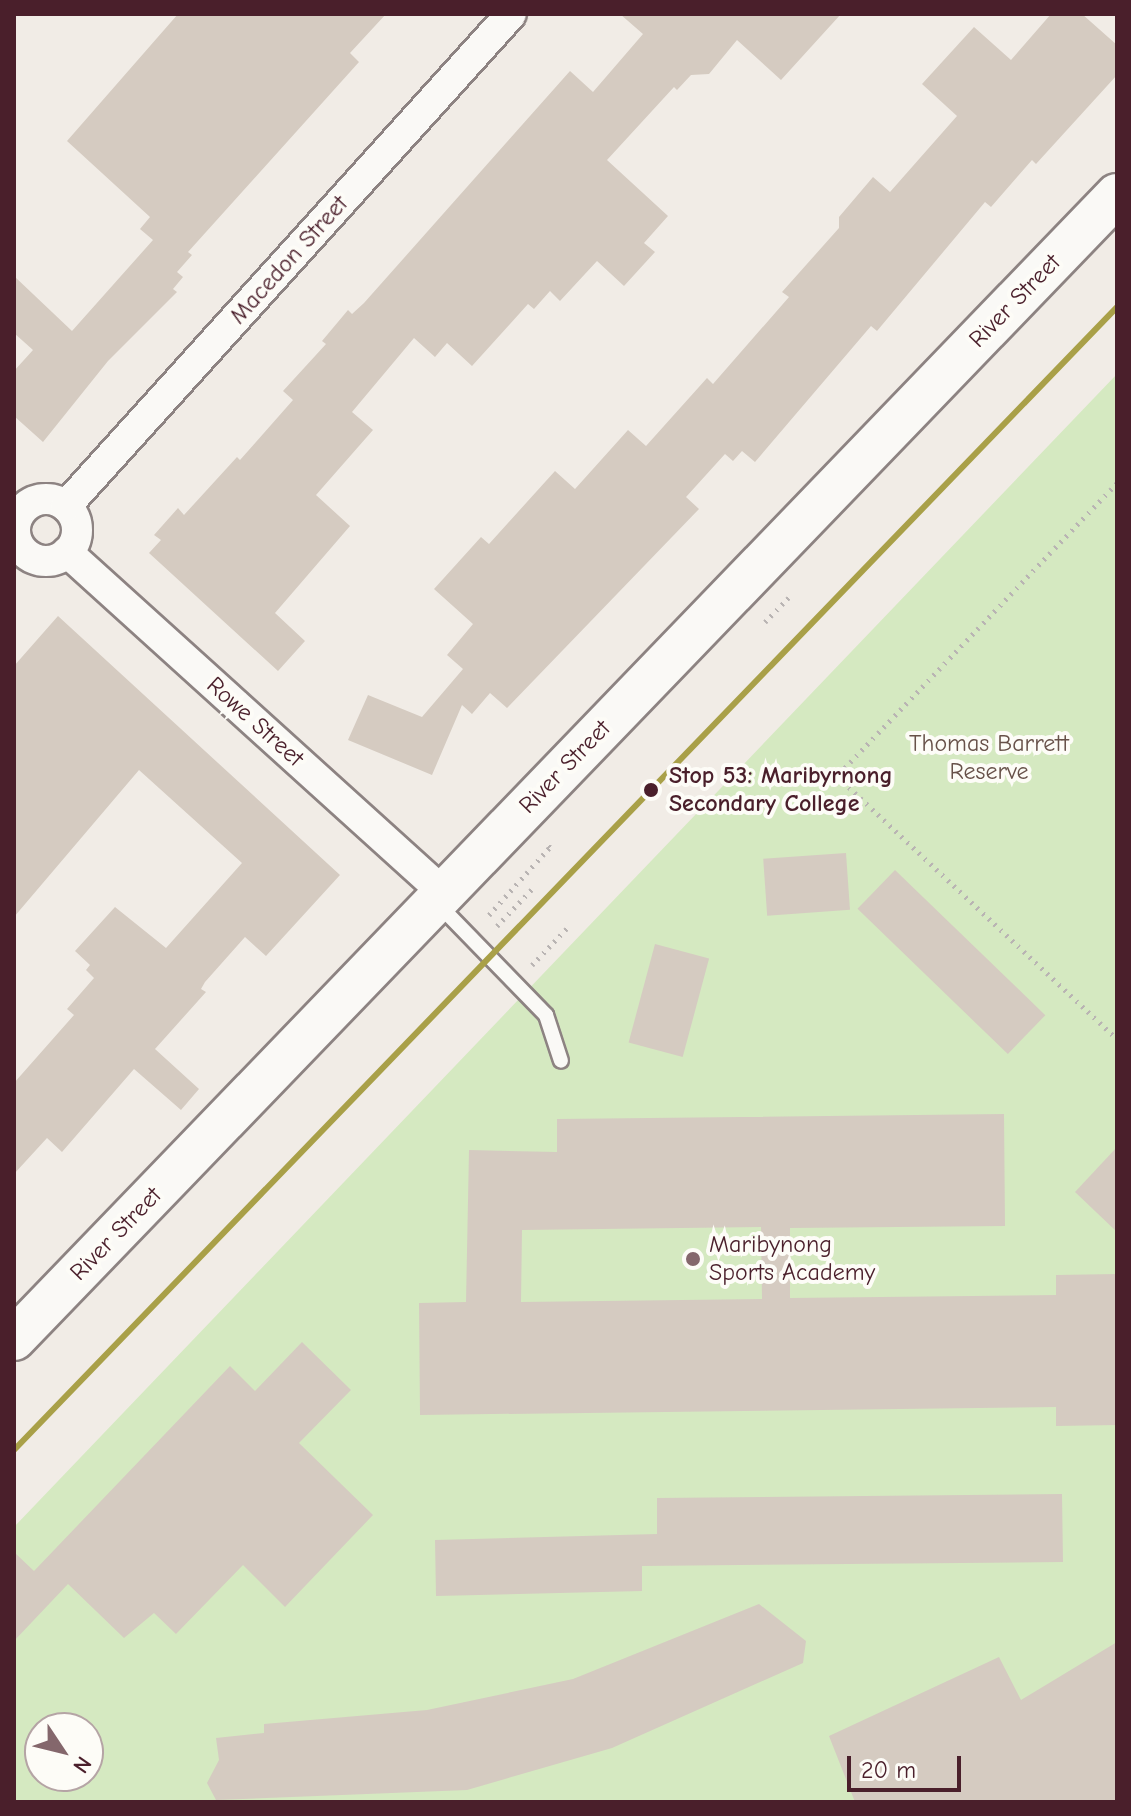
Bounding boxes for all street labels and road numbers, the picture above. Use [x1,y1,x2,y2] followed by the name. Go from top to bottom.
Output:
[224,190,354,330] street label: Macedon Street
[963,248,1067,354] street label: River Street
[201,671,309,773] street label: Rowe Street
[513,714,617,820] street label: River Street
[64,1181,168,1287] street label: River Street

